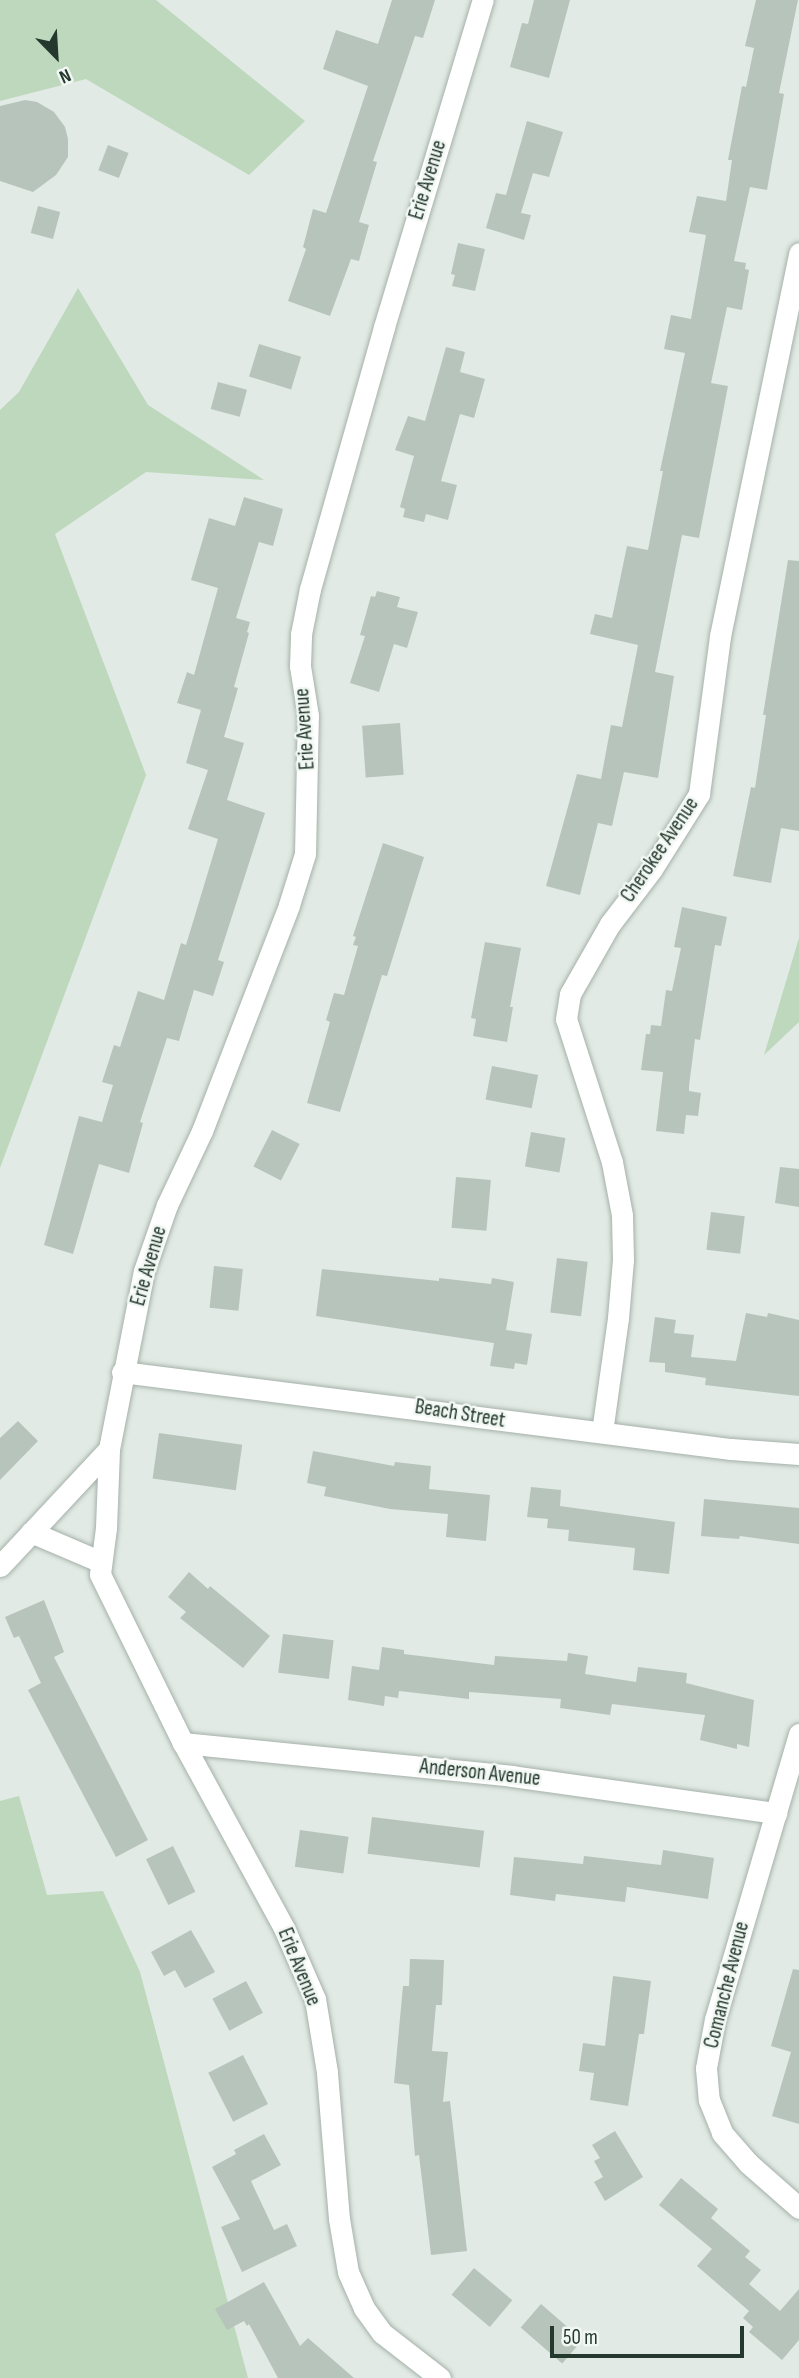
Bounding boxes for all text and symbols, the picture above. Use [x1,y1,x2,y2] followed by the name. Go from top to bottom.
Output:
[21,21,91,91] north arrow
[55,63,74,88] text: N
[404,137,452,223] street label: Erie Avenue
[290,687,320,771] street label: Erie Avenue
[616,793,704,907] street label: Cherokee Avenue
[126,1223,172,1309] street label: Erie Avenue
[413,1394,507,1434] street label: Beach Street
[418,1754,542,1792] street label: Anderson Avenue
[699,1919,755,2051] street label: Comanche Avenue
[272,1924,326,2010] street label: Erie Avenue
[554,2312,748,2356] scale bar
[563,2325,598,2350] text: 50 m

